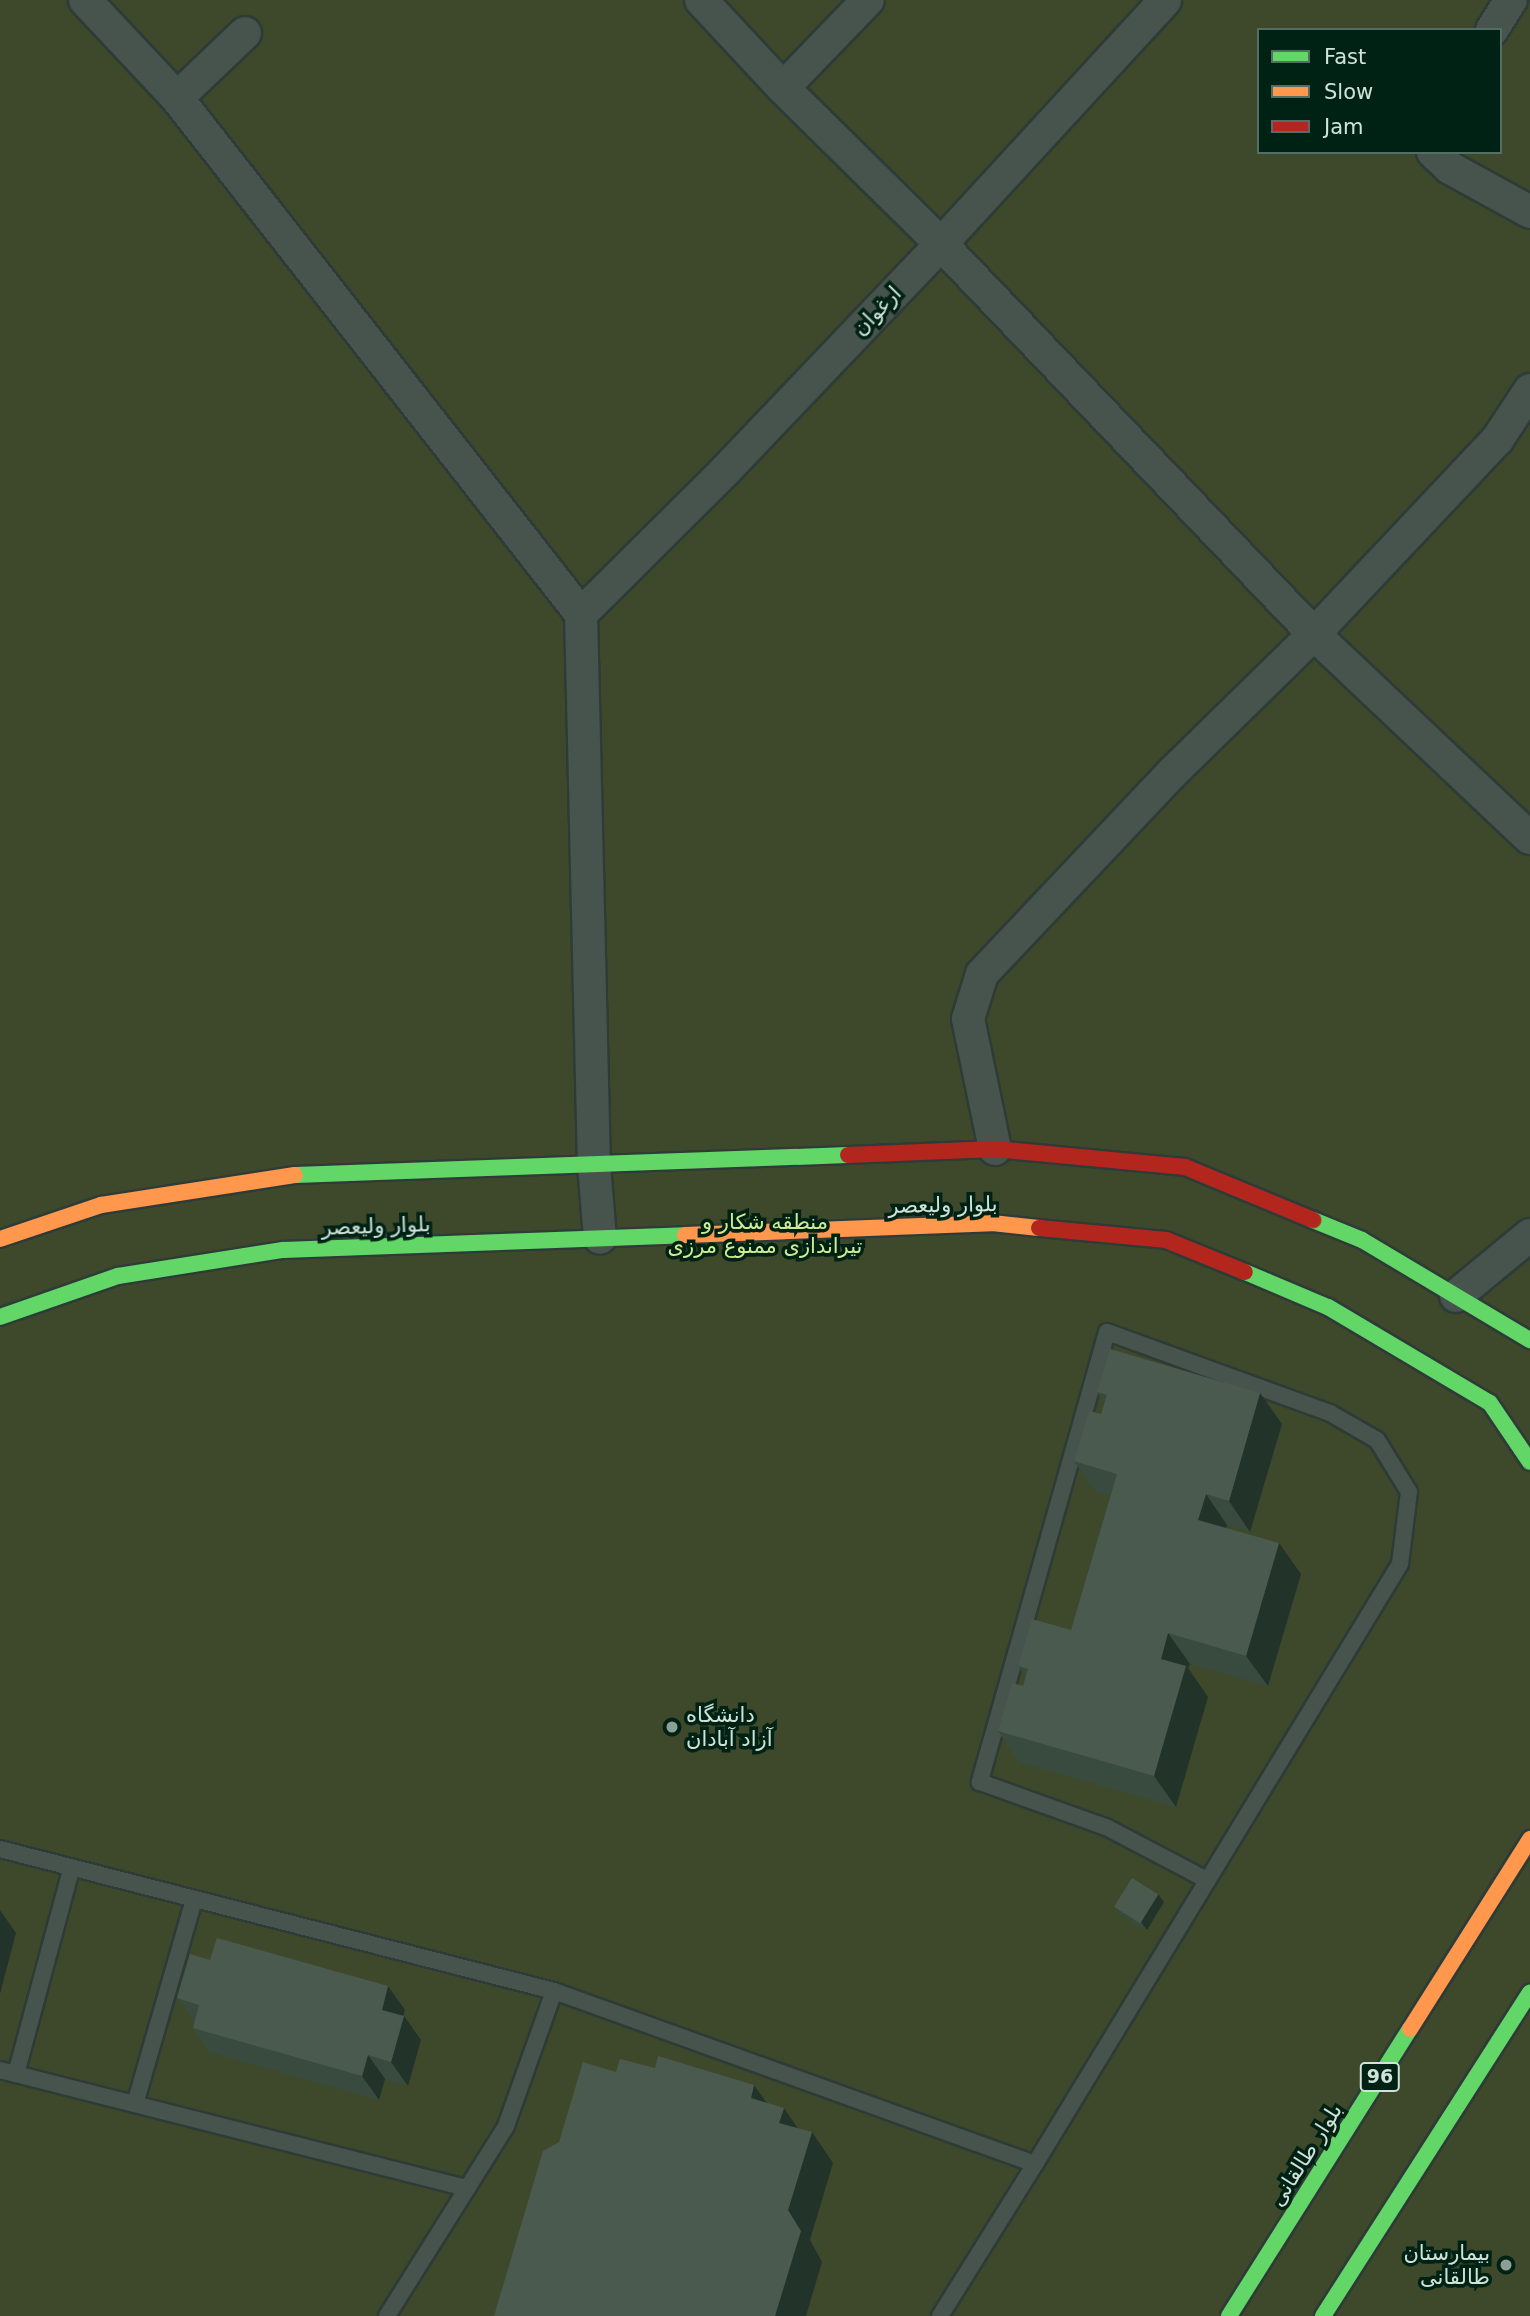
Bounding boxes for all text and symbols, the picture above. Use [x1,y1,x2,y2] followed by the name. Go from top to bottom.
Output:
[1257,28,1502,154] legend
[1324,45,1366,69] text: Fast
[1324,80,1373,104] text: Slow
[1324,115,1364,139] text: Jam
[847,281,907,341] street label: ارغوان
[888,1191,998,1219] street label: بلوار ولیعصر
[668,1209,862,1259] park label: منطقه شکار و تیراندازی ممنوع مرزی
[321,1212,431,1240] street label: بلوار ولیعصر
[686,1702,773,1752] place label: دانشگاه آزاد آبادان
[664,1719,680,1735] marker: دانشگاه آزاد آبادان
[1359,2062,1401,2092] road number: 96
[1265,2099,1347,2211] street label: بلوار طالقانی
[1403,2240,1490,2290] place label: بیمارستان طالقانی
[1496,2255,1516,2275] marker: بیمارستان طالقانی

